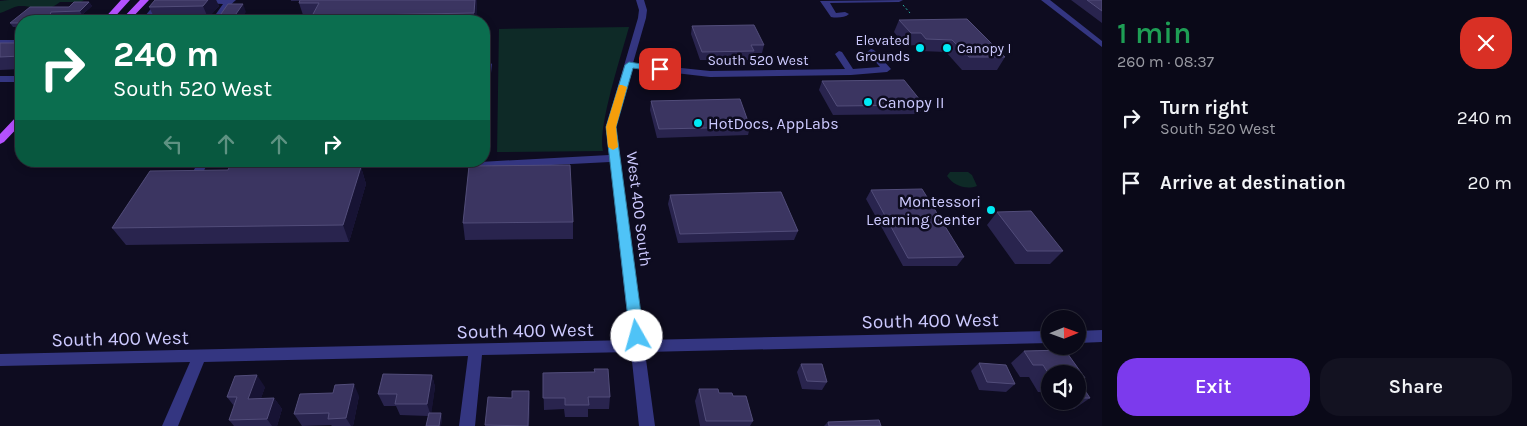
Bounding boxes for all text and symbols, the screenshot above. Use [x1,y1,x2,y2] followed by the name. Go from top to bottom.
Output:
[1117,15,1191,51] text: 1 min
[1460,17,1512,69] button: close
[856,32,910,65] place label: Elevated Grounds
[113,34,219,75] text: 240 m
[30,35,95,100] icon: right
[957,40,1011,57] place label: Canopy I
[914,42,926,54] marker: Elevated Grounds
[941,42,953,54] marker: Canopy I
[639,48,681,90] pin
[707,52,809,69] street label: South 520 West
[1117,52,1214,71] text: 260 m · 08:37
[646,55,674,83] icon: arrive
[113,76,272,102] text: South 520 West
[878,93,945,112] place label: Canopy II
[862,96,874,108] marker: Canopy II
[1160,97,1249,119] text: Turn right
[1117,104,1145,132] icon: right
[1457,107,1512,129] text: 240 m
[708,114,839,133] place label: HotDocs, AppLabs
[692,117,704,129] marker: HotDocs, AppLabs
[1160,119,1276,138] text: South 520 West
[159,130,187,158] icon: left
[212,130,240,158] icon: ahead
[265,130,293,158] icon: ahead
[318,130,346,158] icon: right
[623,150,655,268] street label: West 400 South
[1117,169,1145,197] icon: arrive
[1160,172,1346,194] text: Arrive at destination
[1467,172,1512,194] text: 20 m
[866,192,981,229] place label: Montessori Learning Center
[985,204,997,216] marker: Montessori Learning Center
[610,309,662,361] position arrow
[861,309,999,333] street label: South 400 West
[1041,310,1086,355] north arrow
[1041,310,1086,410] map controls
[456,319,594,343] street label: South 400 West
[51,327,189,351] street label: South 400 West
[1117,358,1310,416] button: Exit
[1320,358,1512,416] button: Share
[1041,365,1086,410] button: sound

